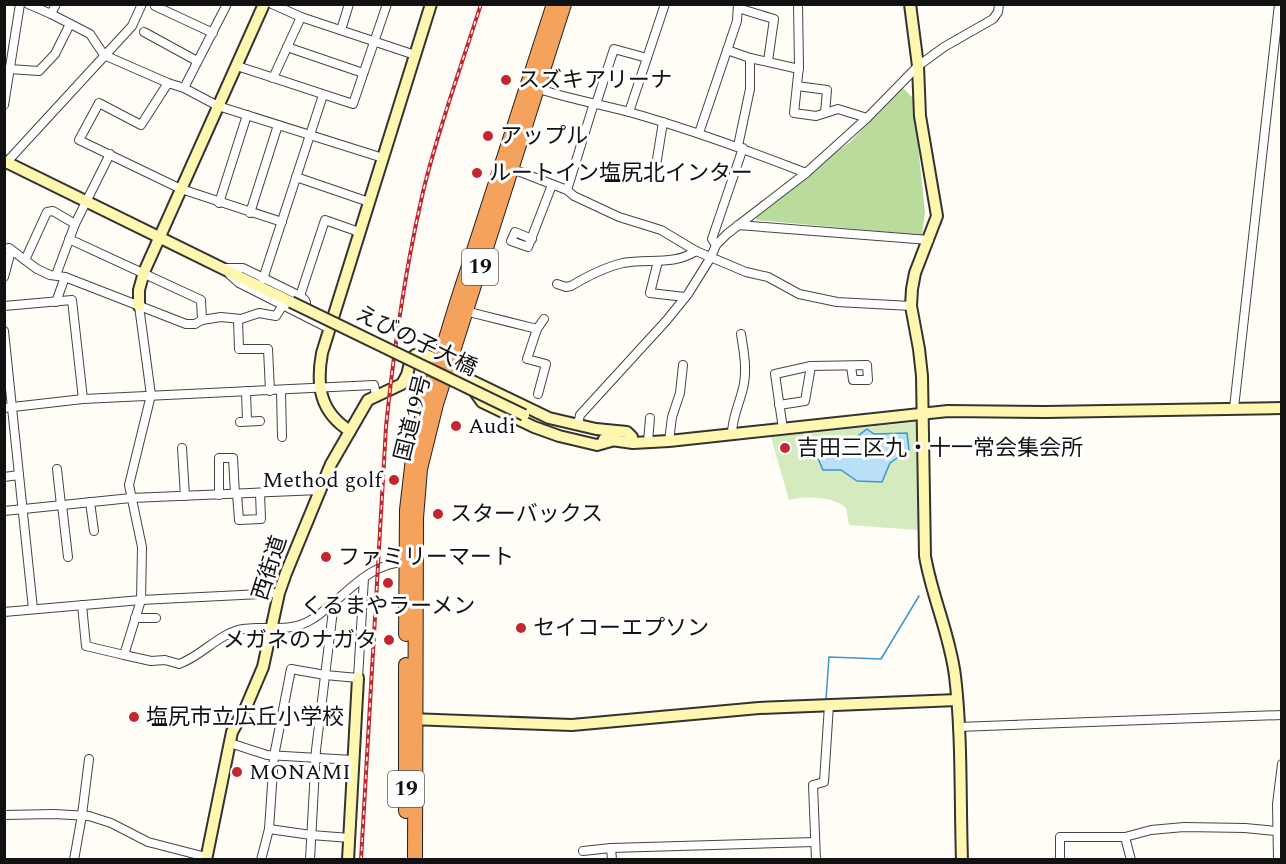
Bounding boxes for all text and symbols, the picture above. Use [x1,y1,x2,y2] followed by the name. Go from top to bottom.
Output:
[518,64,672,97] place label: スズキアリーナ
[499,73,513,87] marker: スズキアリーナ
[500,120,588,153] place label: アップル
[481,129,495,143] marker: アップル
[489,157,753,190] place label: ルートイン塩尻北インター
[470,166,484,180] marker: ルートイン塩尻北インター
[462,249,498,285] road number: 19
[349,297,483,385] street label: えびの子大橋
[386,371,440,465] street label: 国道19号
[468,410,516,443] place label: Audi
[449,419,463,433] marker: Audi
[797,432,1083,465] place label: 吉田三区九・十一常会集会所
[778,441,792,455] marker: 吉田三区九・十一常会集会所
[262,464,383,497] place label: Method golf
[387,473,401,487] marker: Method golf
[450,498,603,531] place label: スターバックス
[431,507,445,521] marker: スターバックス
[244,532,296,604] street label: 西街道
[338,541,514,574] place label: ファミリーマート
[319,550,333,564] marker: ファミリーマート
[381,576,395,590] marker: くるまやラーメン
[301,590,475,623] place label: くるまやラーメン
[533,612,709,645] place label: セイコーエプソン
[514,621,528,635] marker: セイコーエプソン
[223,624,377,657] place label: メガネのナガタ
[382,633,396,647] marker: メガネのナガタ
[146,701,344,734] place label: 塩尻市立広丘小学校
[127,710,141,724] marker: 塩尻市立広丘小学校
[249,756,351,789] place label: MONAMI
[230,765,244,779] marker: MONAMI
[388,771,424,807] road number: 19

